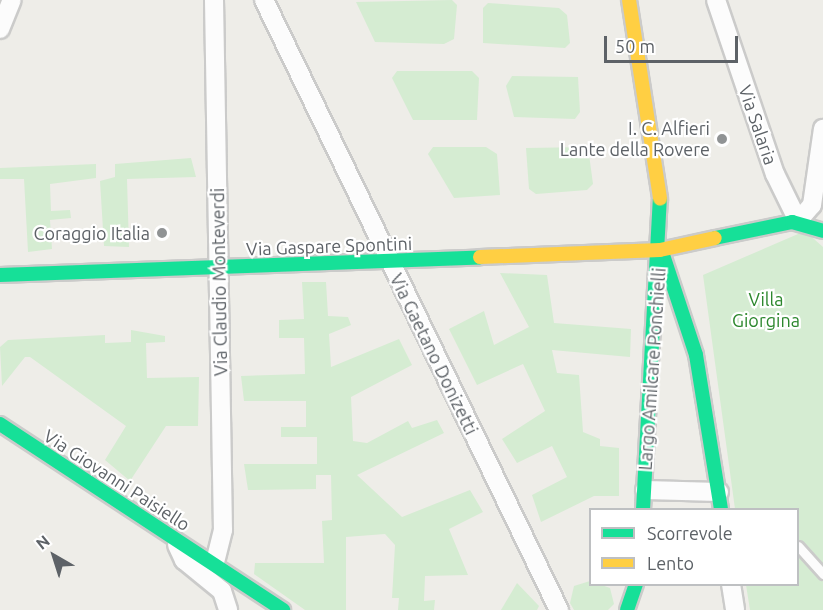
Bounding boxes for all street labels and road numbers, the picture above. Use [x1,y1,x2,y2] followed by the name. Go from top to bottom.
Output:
[734,82,782,168] street label: Via Salaria
[207,188,231,376] street label: Via Claudio Monteverdi
[246,232,412,260] street label: Via Gaspare Spontini
[634,267,670,471] street label: Largo Amilcare Ponchielli
[386,270,482,438] street label: Via Gaetano Donizetti
[40,425,194,535] street label: Via Giovanni Paisiello

